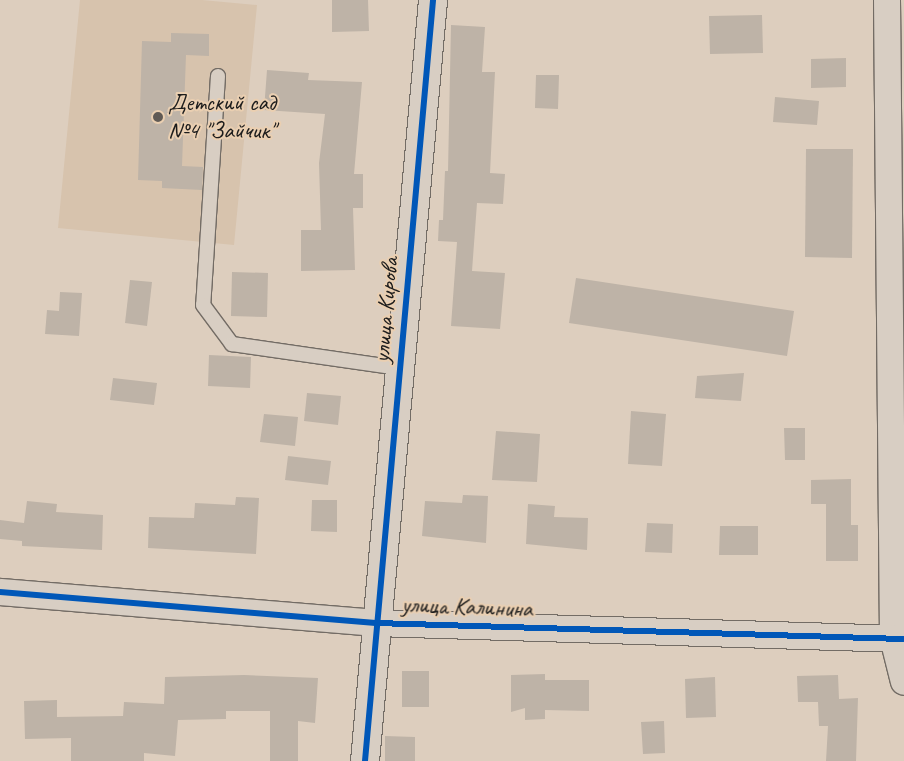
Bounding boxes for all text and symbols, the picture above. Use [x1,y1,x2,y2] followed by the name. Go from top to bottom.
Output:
[168,89,276,145] place label: Детский сад №4 "Зайчик"
[152,111,164,123] marker: Детский сад №4 "Зайчик"
[367,256,405,364] street label: улица Кирова
[401,590,533,624] street label: улица Калинина

